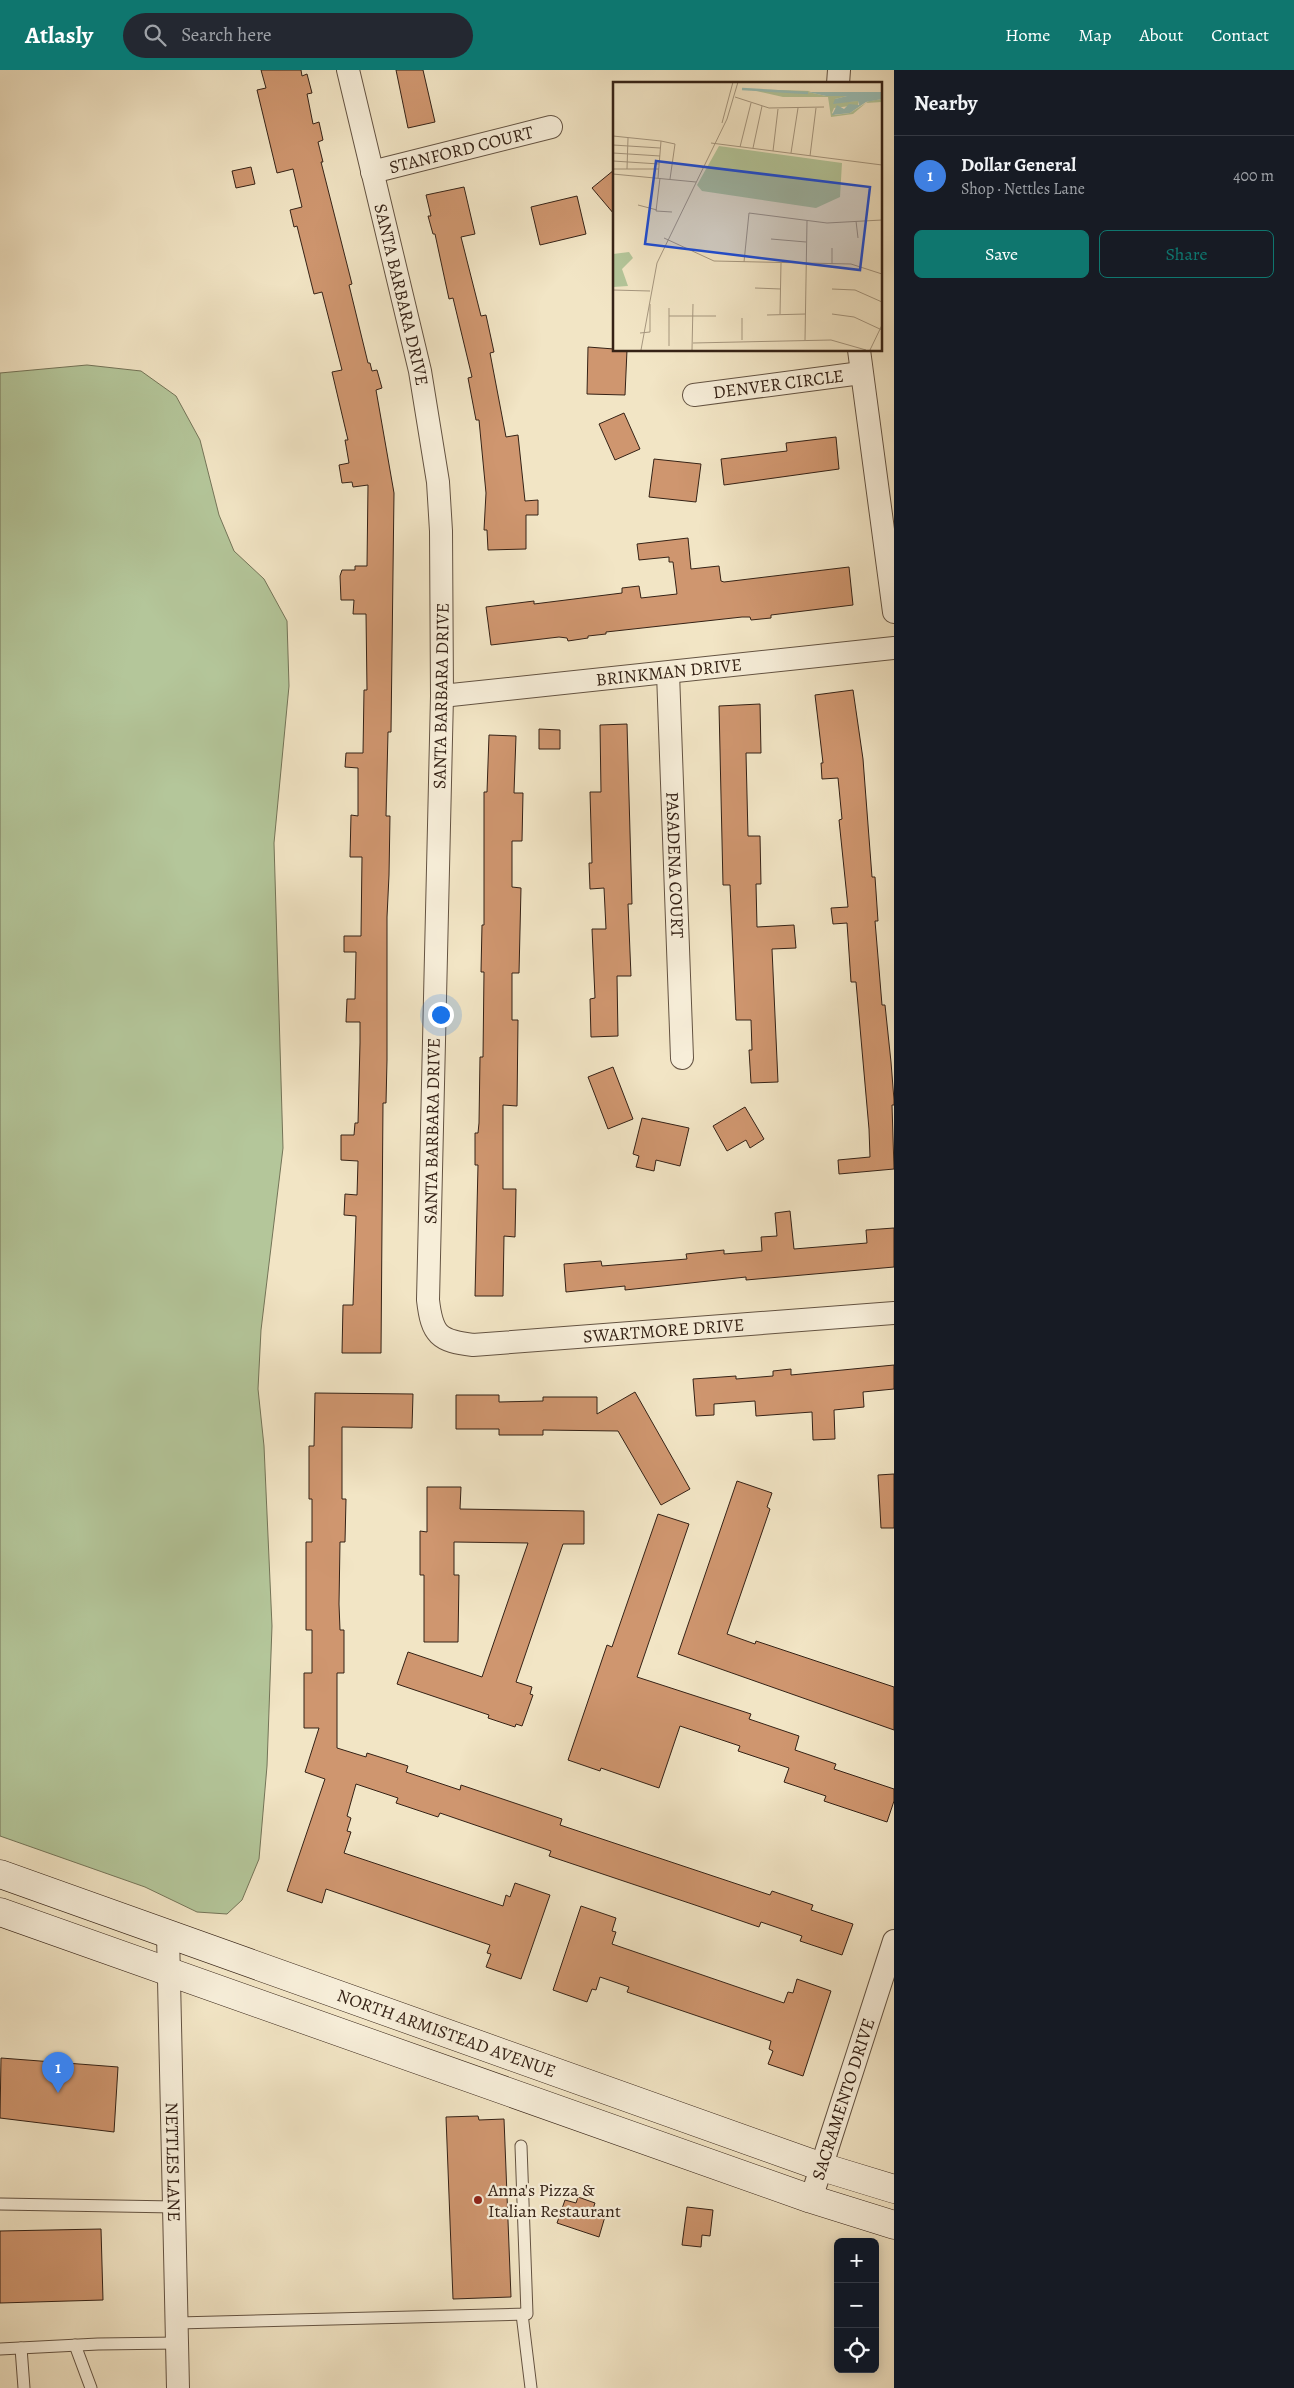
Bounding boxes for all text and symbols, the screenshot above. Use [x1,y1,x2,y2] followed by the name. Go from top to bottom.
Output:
[123,13,473,58] search box
[25,19,93,51] text: Atlasly
[141,21,169,49] icon: search
[181,22,272,48] text: Search here
[1005,23,1050,47] text: Home
[1078,23,1111,47] text: Map
[1139,23,1183,47] text: About
[1211,23,1269,47] text: Contact
[613,82,882,351] inset map
[914,89,977,117] text: Nearby
[387,120,536,179] street label: STANFORD COURT
[961,152,1076,178] text: Dollar General
[927,165,933,187] text: 1
[1233,165,1274,187] text: 400 m
[961,178,1085,200] text: Shop · Nettles Lane
[368,201,434,388] street label: SANTA BARBARA DRIVE
[914,230,1089,278] button: Save
[1099,230,1274,278] button: Share
[711,363,845,404] street label: DENVER CIRCLE
[427,603,455,789] street label: SANTA BARBARA DRIVE
[595,652,743,692] street label: BRINKMAN DRIVE
[660,791,690,939] street label: PASADENA COURT
[428,1002,454,1028] your location
[418,1038,446,1224] street label: SANTA BARBARA DRIVE
[582,1312,745,1349] street label: SWARTMORE DRIVE
[334,1983,559,2083] street label: NORTH ARMISTEAD AVENUE
[806,2015,880,2183] street label: SACRAMENTO DRIVE
[42,2052,74,2093] pin: 1
[160,2102,186,2222] street label: NETTLES LANE
[487,2178,621,2223] place label: Anna's Pizza & Italian Restaurant
[472,2194,484,2206] marker: Anna's Pizza & Italian Restaurant
[834,2238,879,2373] map controls
[834,2238,879,2283] button: +
[834,2283,879,2328] button: −
[834,2328,879,2373] button: locate

